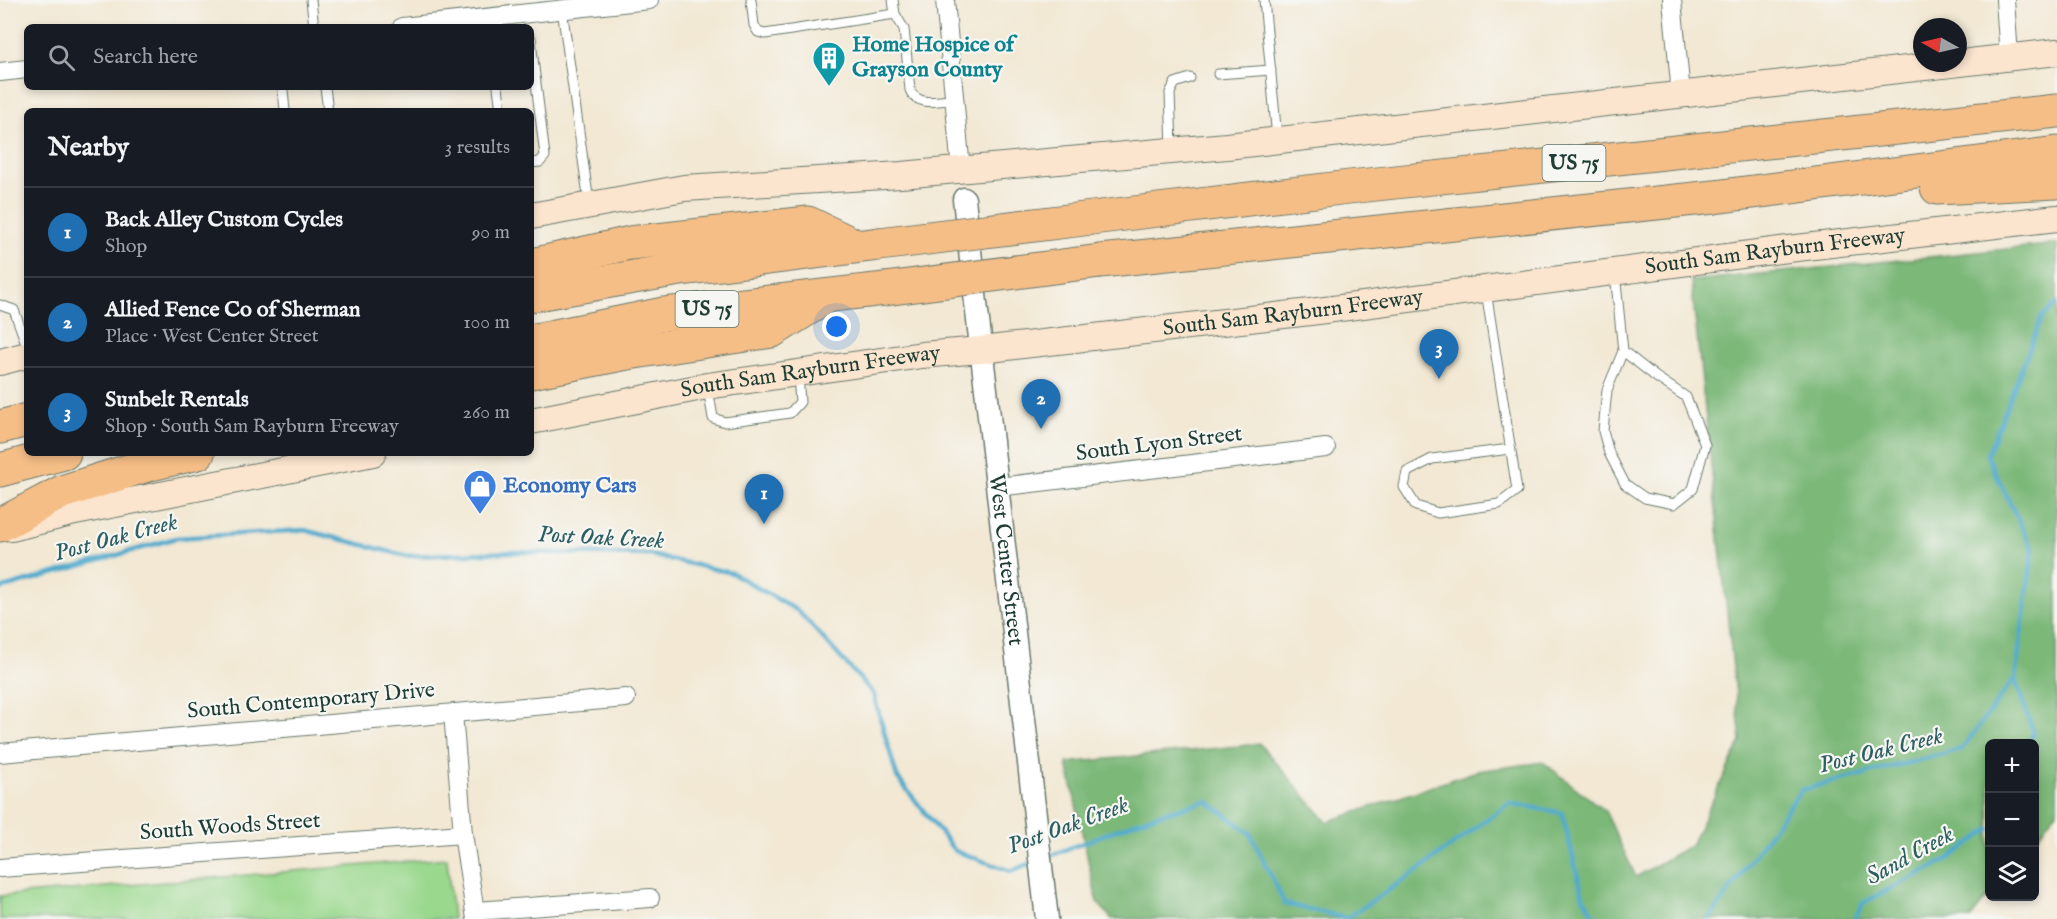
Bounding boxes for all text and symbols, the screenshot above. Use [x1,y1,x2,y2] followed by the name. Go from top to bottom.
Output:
[1913,18,1967,72] north arrow
[24,24,534,90] search box
[852,31,1018,84] place label: Home Hospice of Grayson County
[811,40,847,87] building icon: Home Hospice of Grayson County
[45,41,78,74] icon: search
[93,43,198,71] text: Search here
[48,131,129,164] text: Nearby
[445,135,510,160] text: 3 results
[1542,145,1606,181] road number: US 75
[105,206,343,234] text: Back Alley Custom Cycles
[64,220,71,245] text: 1
[472,220,510,245] text: 90 m
[1643,222,1907,282] street label: South Sam Rayburn Freeway
[105,234,147,259] text: Shop
[1161,283,1425,343] street label: South Sam Rayburn Freeway
[676,291,738,327] road number: US 75
[105,296,361,324] text: Allied Fence Co of Sherman
[63,310,72,335] text: 2
[463,310,510,335] text: 100 m
[822,312,851,341] your location
[105,324,319,349] text: Place · West Center Street
[1420,330,1458,379] pin: 3
[678,339,942,405] street label: South Sam Rayburn Freeway
[1022,380,1060,429] pin: 2
[105,386,249,414] text: Sunbelt Rentals
[64,400,71,425] text: 3
[463,400,510,425] text: 260 m
[105,414,399,439] text: Shop · South Sam Rayburn Freeway
[1074,420,1244,468] street label: South Lyon Street
[462,468,498,515] shop icon: Economy Cars
[503,472,637,500] place label: Economy Cars
[982,472,1029,648] street label: West Center Street
[744,474,783,524] pin: 1
[51,507,182,569] water label: Post Oak Creek
[537,519,665,557] water label: Post Oak Creek
[186,676,436,726] street label: South Contemporary Drive
[1816,721,1947,781] water label: Post Oak Creek
[1985,739,2039,901] map controls
[1985,739,2039,793] button: +
[1003,790,1133,862] water label: Post Oak Creek
[1985,793,2039,847] button: −
[139,807,322,847] street label: South Woods Street
[1861,819,1960,893] water label: Sand Creek
[1985,847,2039,901] button: layers

